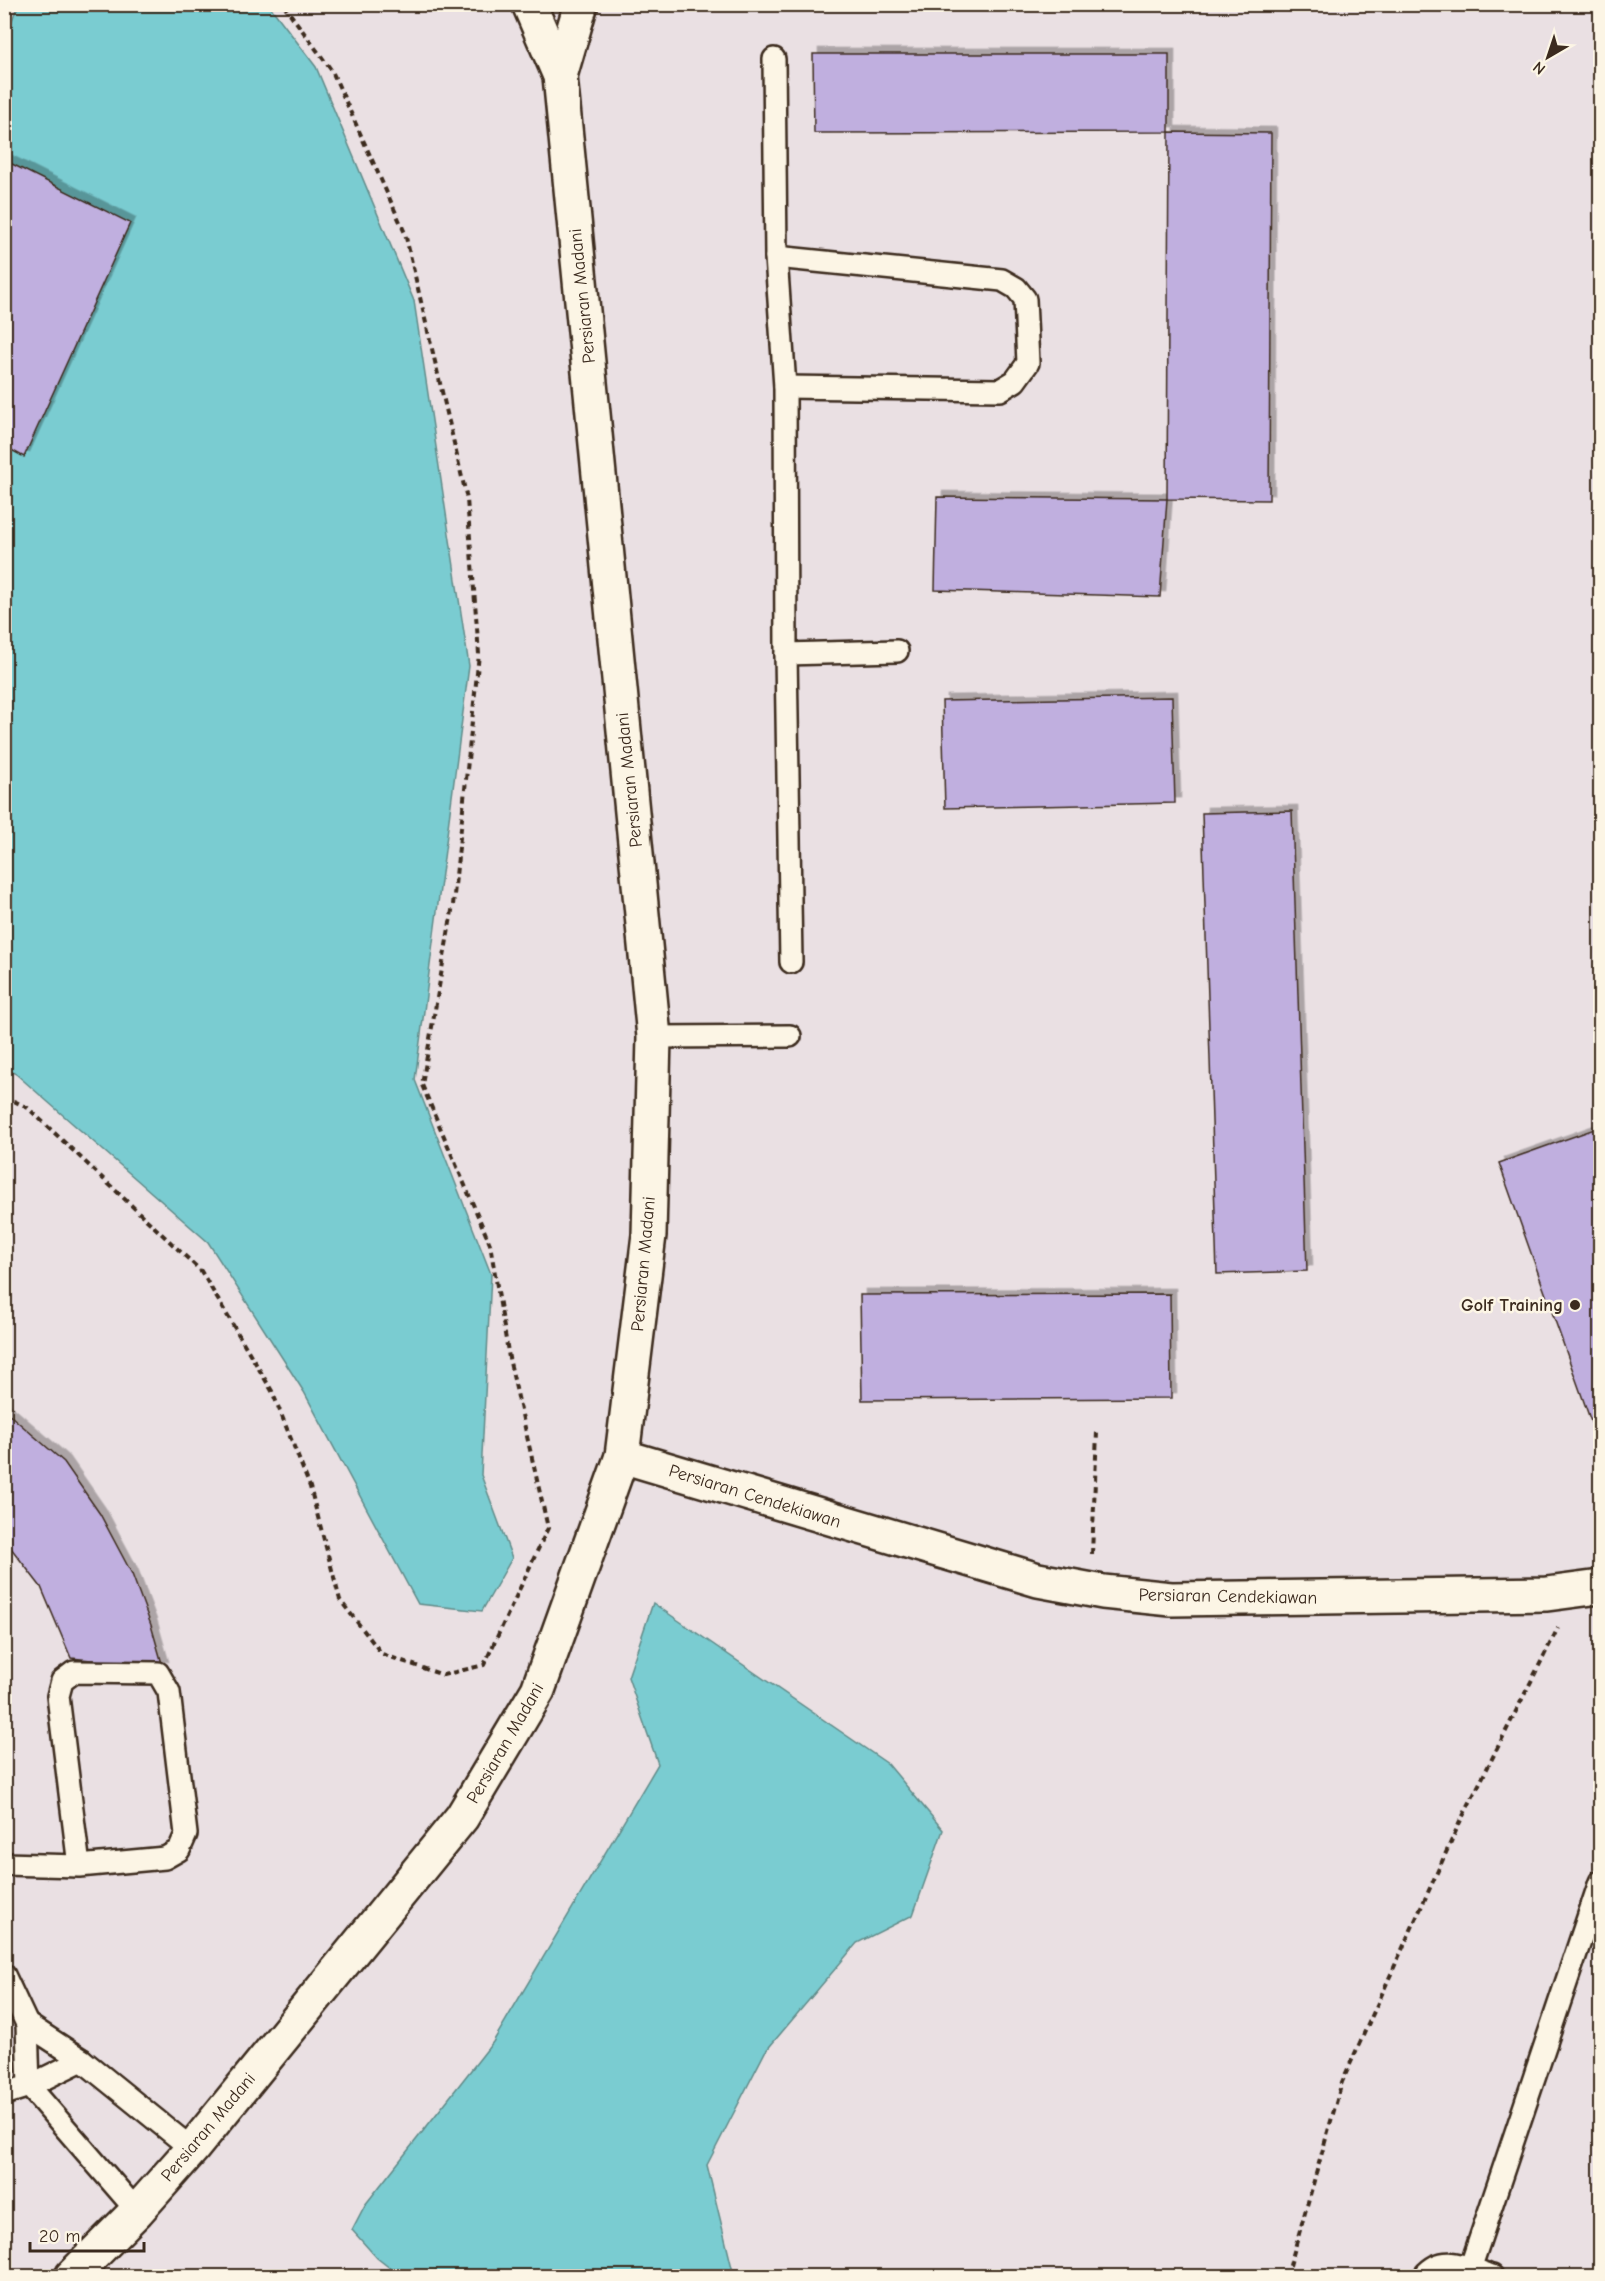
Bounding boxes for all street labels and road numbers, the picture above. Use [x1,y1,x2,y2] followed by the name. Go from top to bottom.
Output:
[565,227,600,365] street label: Persiaran Madani
[612,711,647,849] street label: Persiaran Madani
[627,1196,660,1333] street label: Persiaran Madani
[666,1460,843,1533] street label: Persiaran Cendekiawan
[1138,1584,1318,1609] street label: Persiaran Cendekiawan
[462,1679,548,1807] street label: Persiaran Madani
[157,2069,260,2186] street label: Persiaran Madani

